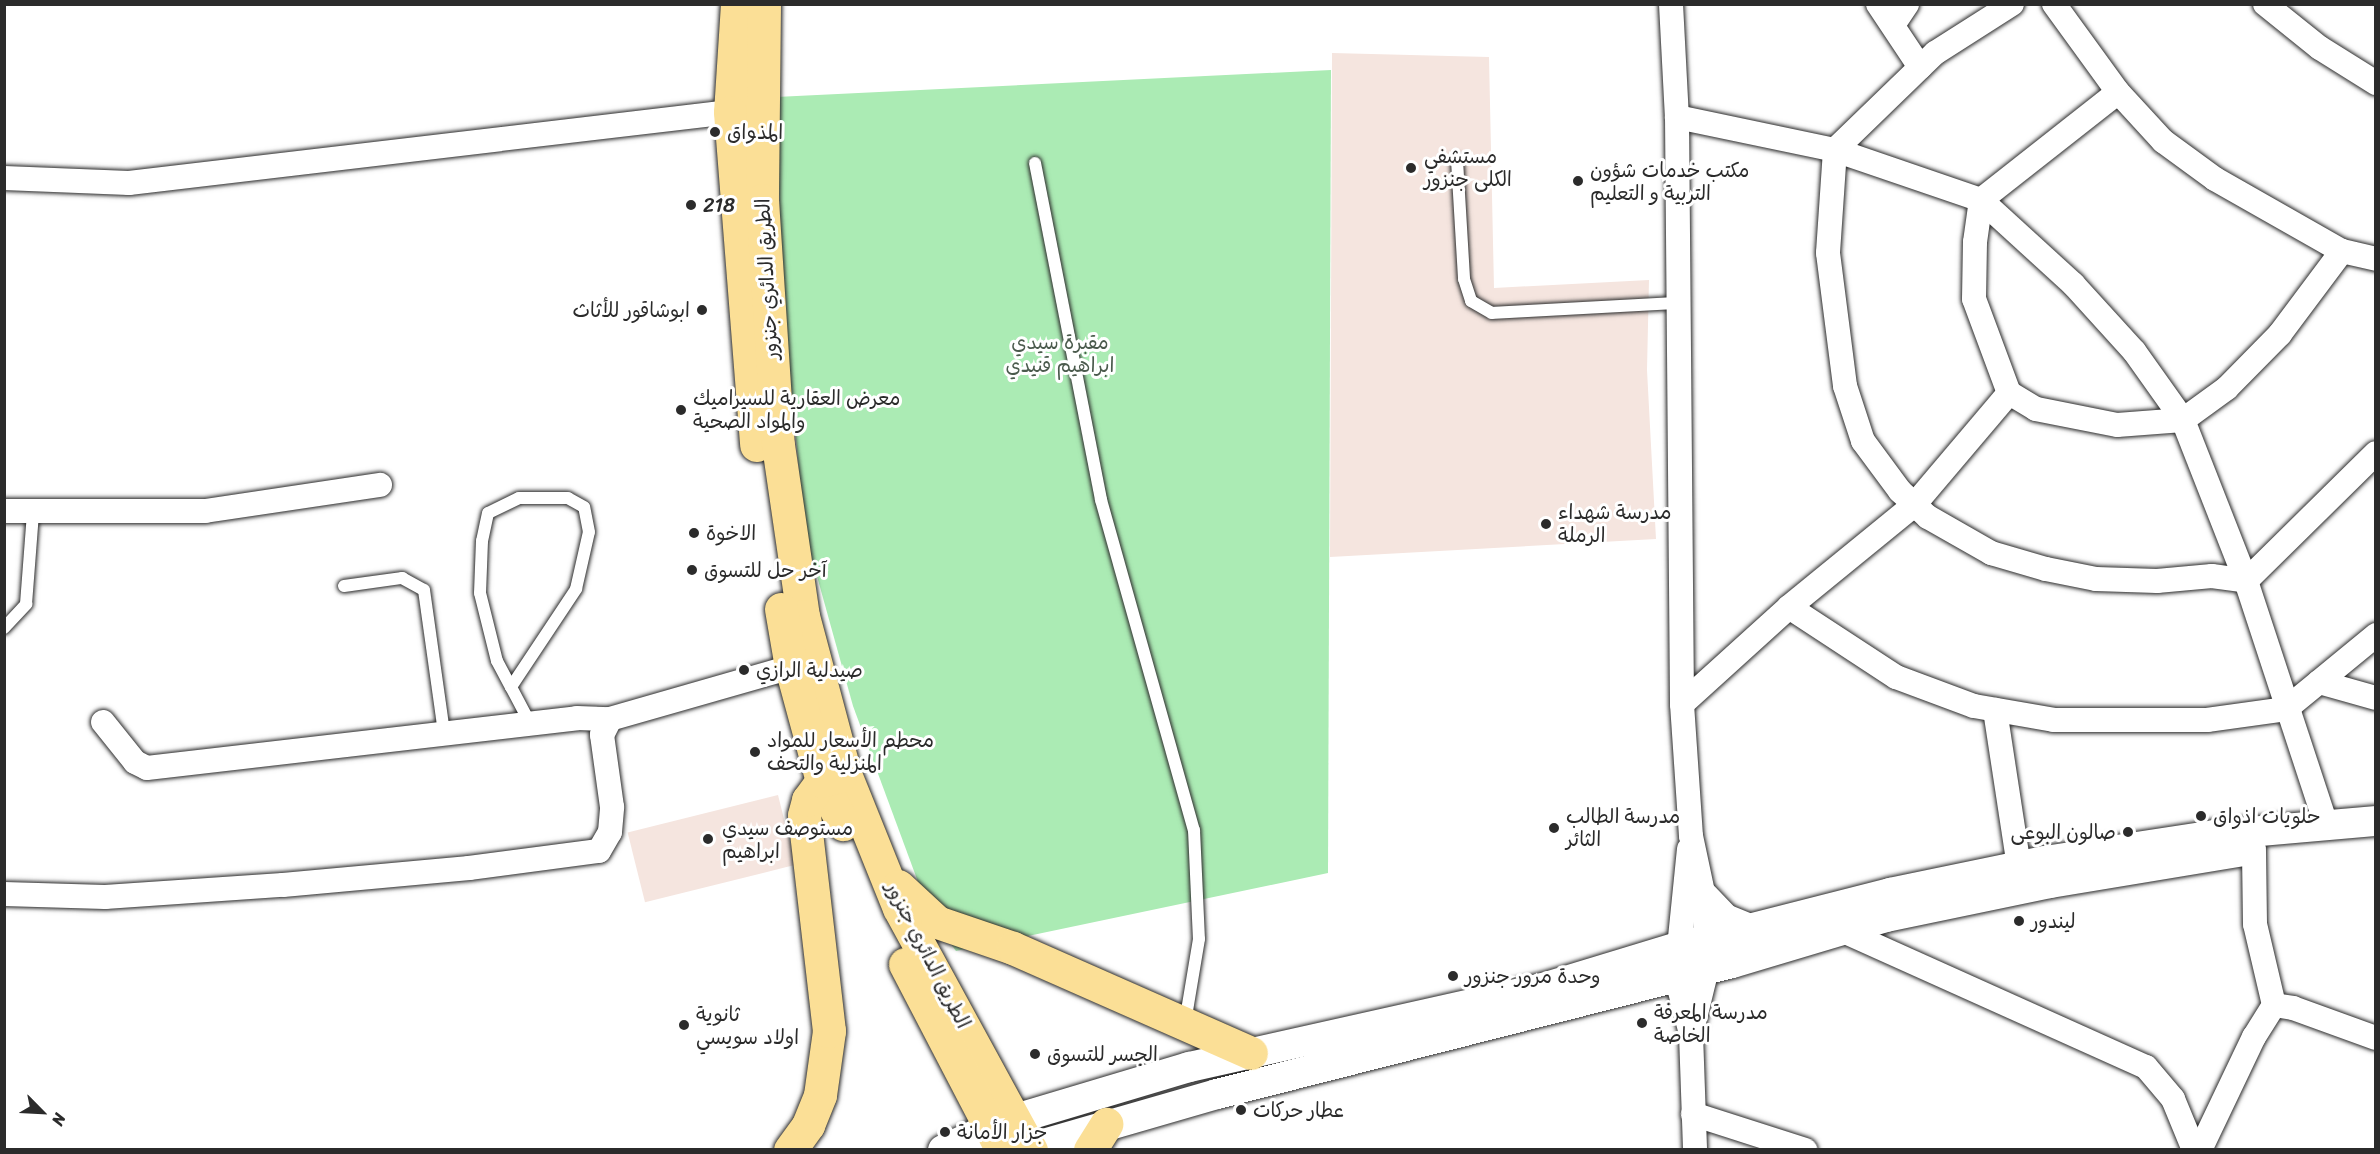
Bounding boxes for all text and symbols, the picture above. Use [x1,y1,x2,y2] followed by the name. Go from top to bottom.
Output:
[727,120,783,144] place label: المذواق
[708,125,722,139] marker: المذواق
[1424,144,1512,191] place label: مستشفي الكلى جنزور
[1590,158,1749,205] place label: مكتب خدمات شؤون التربية و التعليم
[1402,159,1420,177] marker: مستشفي الكلى جنزور
[1571,174,1585,188] marker: مكتب خدمات شؤون التربية و التعليم
[703,193,735,217] place label: 218
[684,198,698,212] marker: 218
[751,198,783,360] street label: الطريق الدائري جنزور
[572,298,690,322] place label: ابوشاقور للأثاث
[695,303,709,317] marker: ابوشاقور للأثاث
[1006,331,1114,378] park label: مقبرة سيدي ابراهيم قنيدي
[693,386,900,433] place label: معرض العقارية للسيراميك والمواد الصحية
[674,403,688,417] marker: معرض العقارية للسيراميك والمواد الصحية
[1558,500,1671,547] place label: مدرسة شهداء الرملة
[1539,517,1553,531] marker: مدرسة شهداء الرملة
[706,521,756,545] place label: الاخوة
[687,526,701,540] marker: الاخوة
[704,558,827,582] place label: آخر حل للتسوق
[685,563,699,577] marker: آخر حل للتسوق
[756,658,863,682] place label: صيدلية الرازي
[737,663,751,677] marker: صيدلية الرازي
[767,728,934,775] place label: محطم الأسعار للمواد المنزلية والتحف
[748,745,762,759] marker: محطم الأسعار للمواد المنزلية والتحف
[1566,804,1680,851] place label: مدرسة الطالب الثائر
[2213,804,2321,828] place label: حلويات اذواق
[2194,809,2208,823] marker: حلويات اذواق
[722,816,853,863] place label: مستوصف سيدي ابراهيم
[2011,820,2116,844] place label: صالون البوعى
[1547,821,1561,835] marker: مدرسة الطالب الثائر
[2121,825,2135,839] marker: صالون البوعى
[699,830,717,848] marker: مستوصف سيدي ابراهيم
[881,878,975,1032] street label: الطريق الدائري جنزور
[2031,909,2076,933] place label: ليندور
[2012,914,2026,928] marker: ليندور
[1465,964,1600,988] place label: وحدة مرور جنزور
[1446,969,1460,983] marker: وحدة مرور جنزور
[1654,1000,1768,1047] place label: مدرسة المعرفة الخاصة
[696,1002,799,1049] place label: ثانوية اولاد سويسي
[1635,1016,1649,1030] marker: مدرسة المعرفة الخاصة
[677,1018,691,1032] marker: ثانوية اولاد سويسي
[1047,1042,1158,1066] place label: الجسر للتسوق
[1028,1047,1042,1061] marker: الجسر للتسوق
[12,1082,72,1142] north arrow
[1253,1098,1344,1122] place label: عطار حركات
[1234,1103,1248,1117] marker: عطار حركات
[43,1109,74,1130] text: N
[957,1120,1047,1144] place label: جزار الأمانة
[938,1125,952,1139] marker: جزار الأمانة

